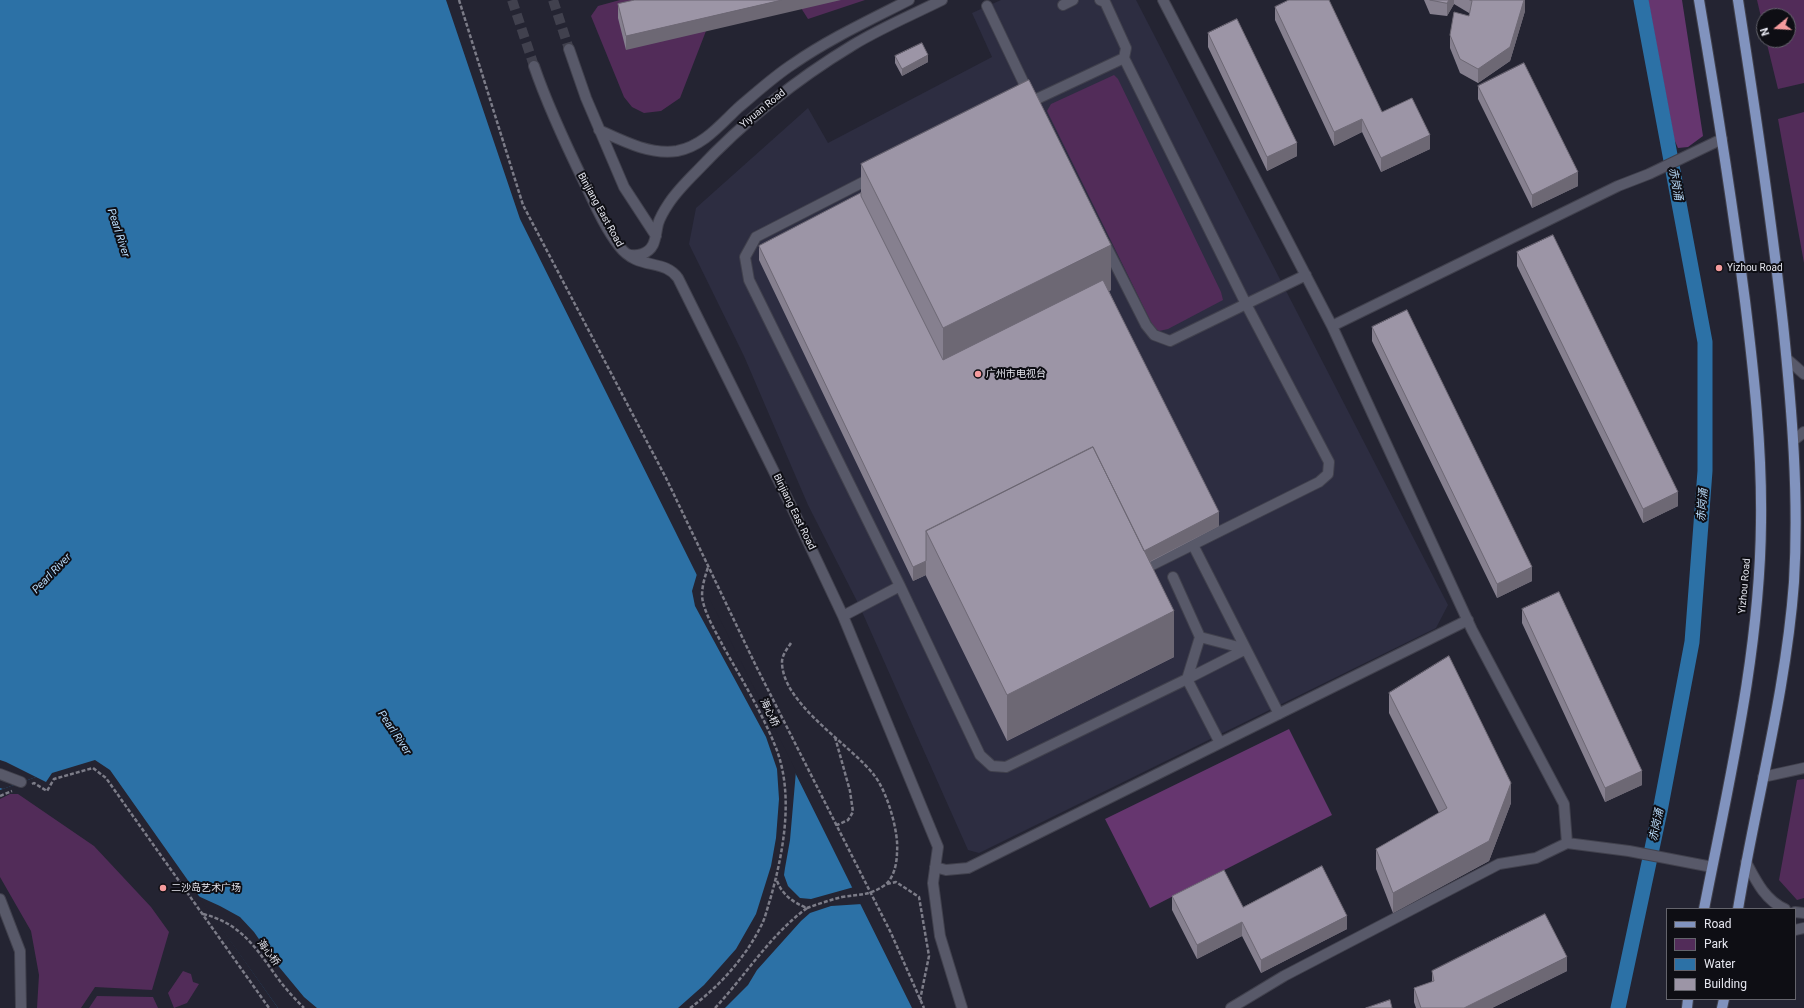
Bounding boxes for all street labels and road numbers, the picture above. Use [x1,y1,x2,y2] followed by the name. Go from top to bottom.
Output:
[738,87,788,131] street label: Yiyuan Road
[575,171,625,249] street label: Binjiang East Road
[770,472,818,552] street label: Binjiang East Road
[1737,558,1753,614] street label: Yizhou Road
[757,697,781,729] street label: 海心桥
[254,937,282,969] street label: 海心桥

